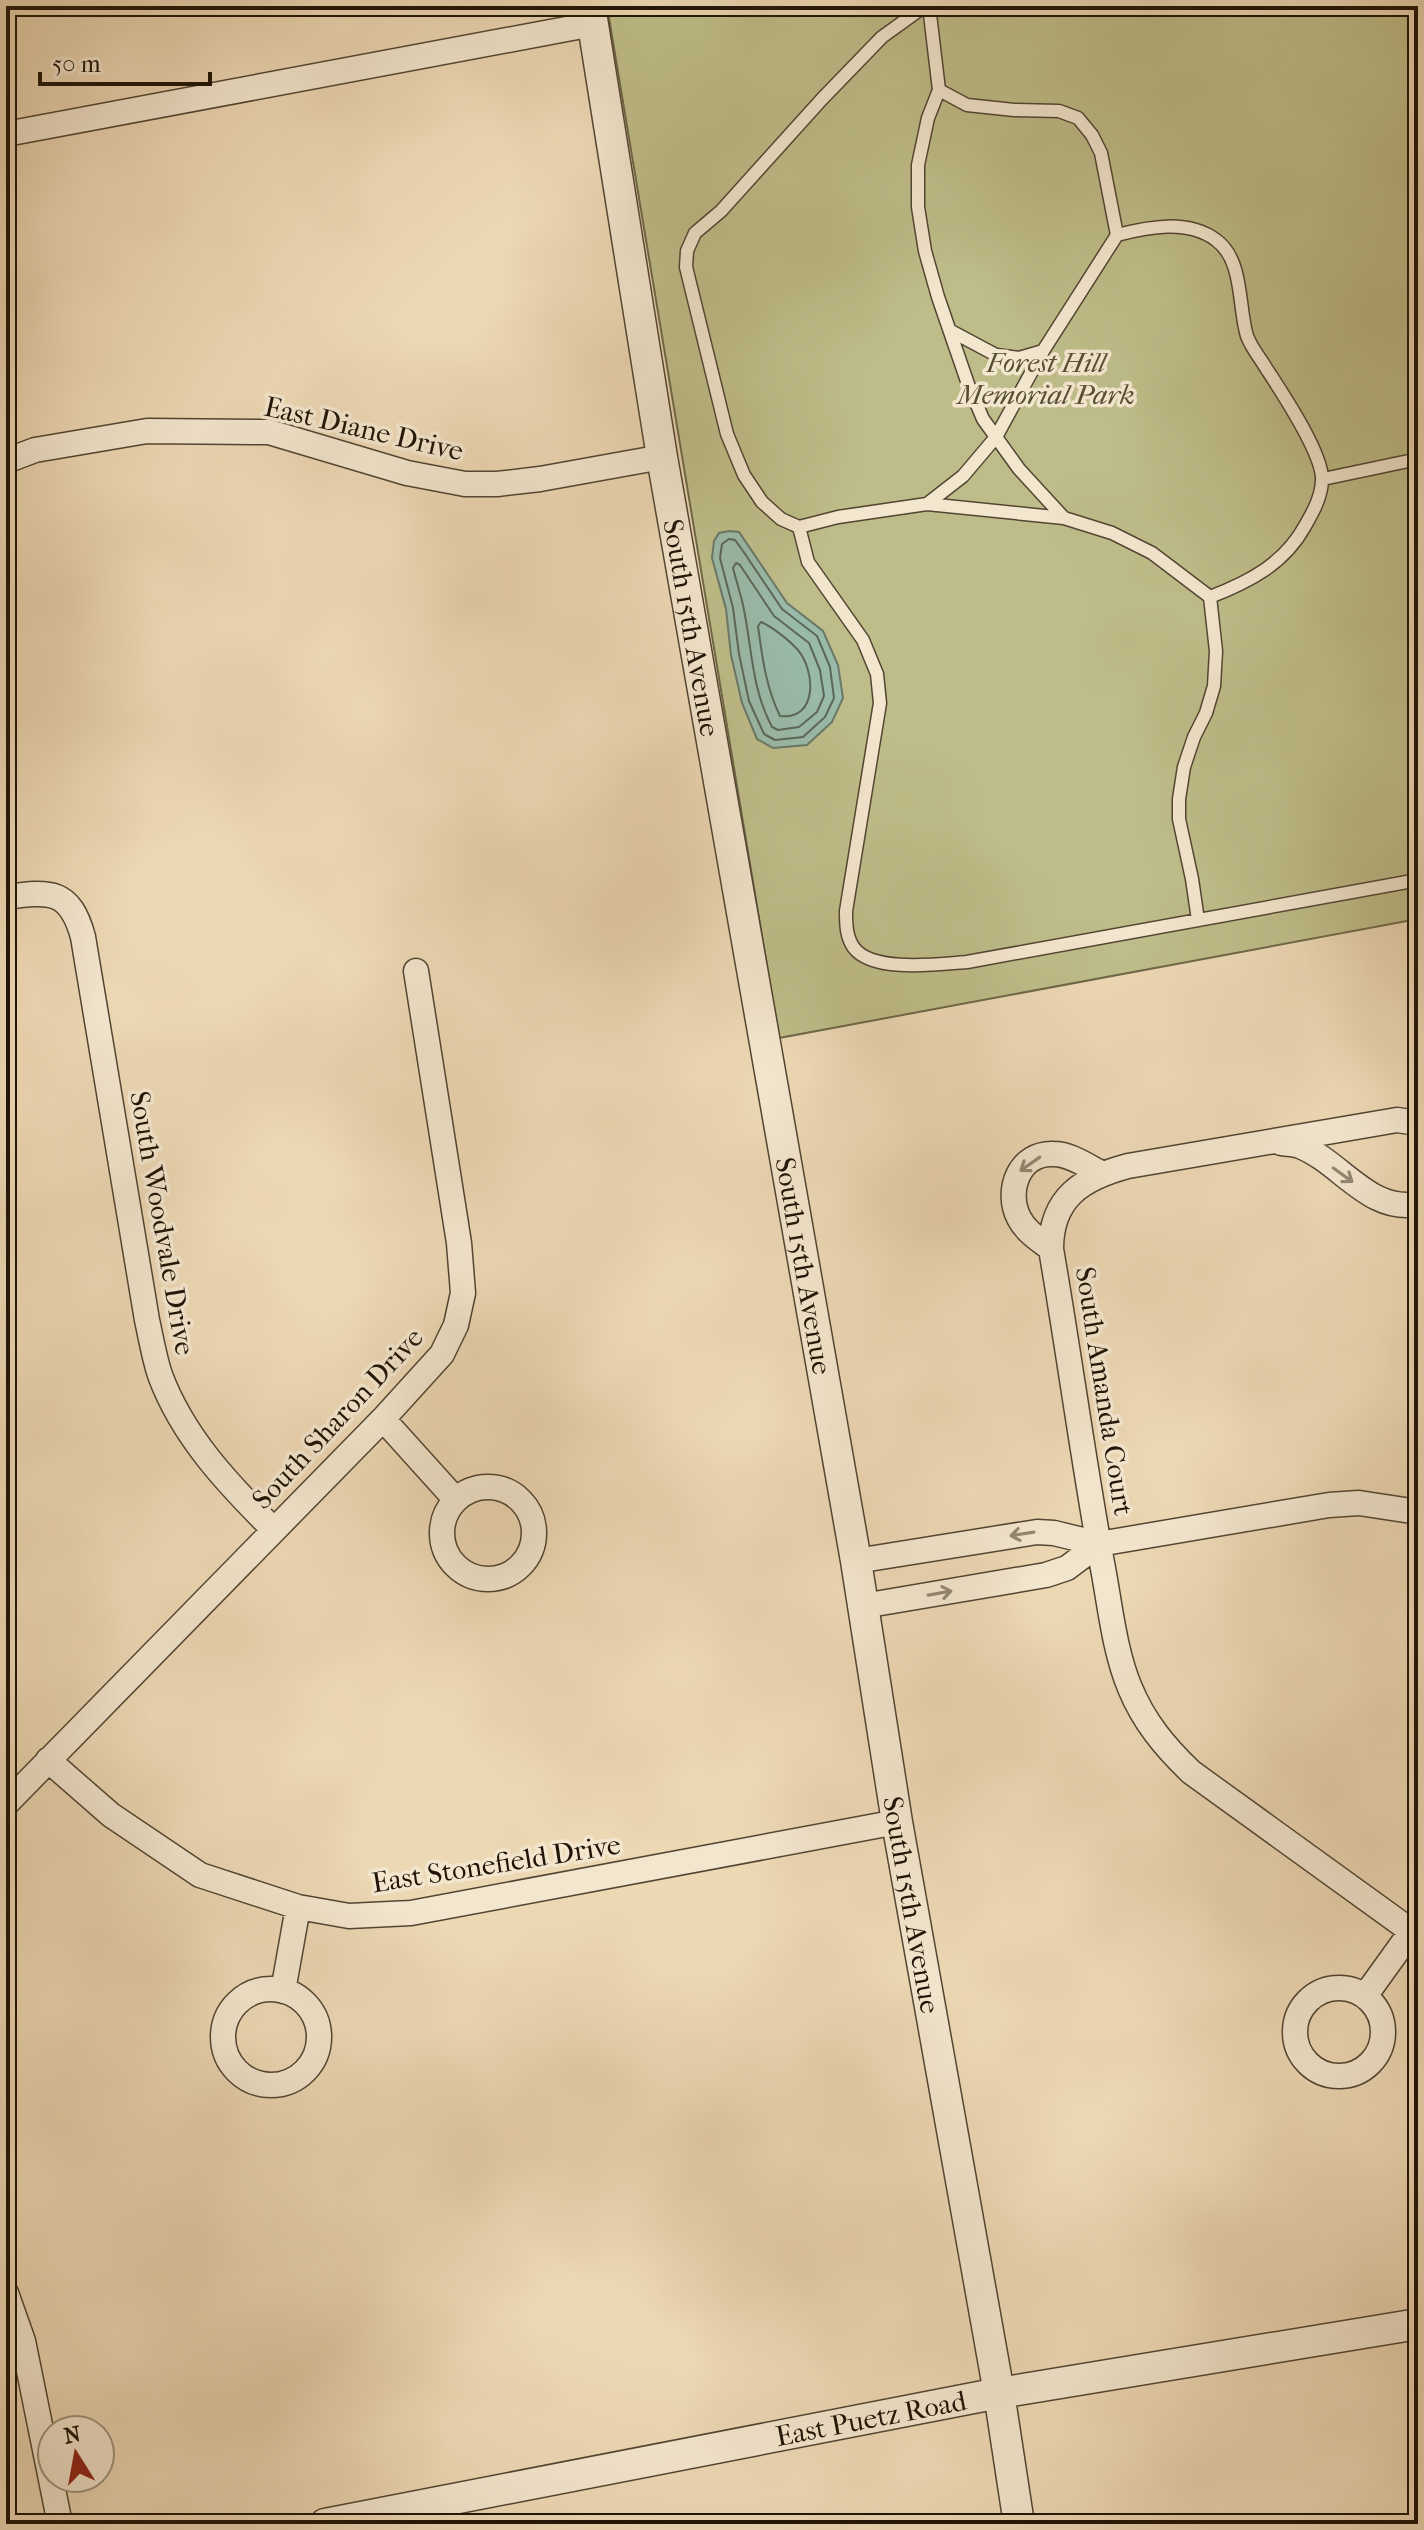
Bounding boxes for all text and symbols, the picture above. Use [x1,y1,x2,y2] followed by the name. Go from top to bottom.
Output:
[40,36,210,86] scale bar
[52,50,101,78] text: 50 m
[955,346,1135,411] park label: Forest Hill Memorial Park
[261,390,467,467] street label: East Diane Drive
[656,517,727,739] street label: South 15th Avenue
[123,1089,202,1358] street label: South Woodvale Drive
[768,1155,839,1377] street label: South 15th Avenue
[1019,1155,1042,1172] one-way arrow
[1332,1167,1354,1183] one-way arrow
[1069,1264,1140,1518] street label: South Amanda Court
[245,1321,430,1516] street label: South Sharon Drive
[1010,1527,1036,1542] one-way arrow
[927,1584,952,1599] one-way arrow
[876,1794,947,2016] street label: South 15th Avenue
[369,1828,623,1899] street label: East Stonefield Drive
[773,2384,970,2453] street label: East Puetz Road
[36,2414,116,2494] north arrow
[62,2421,83,2450] text: N

